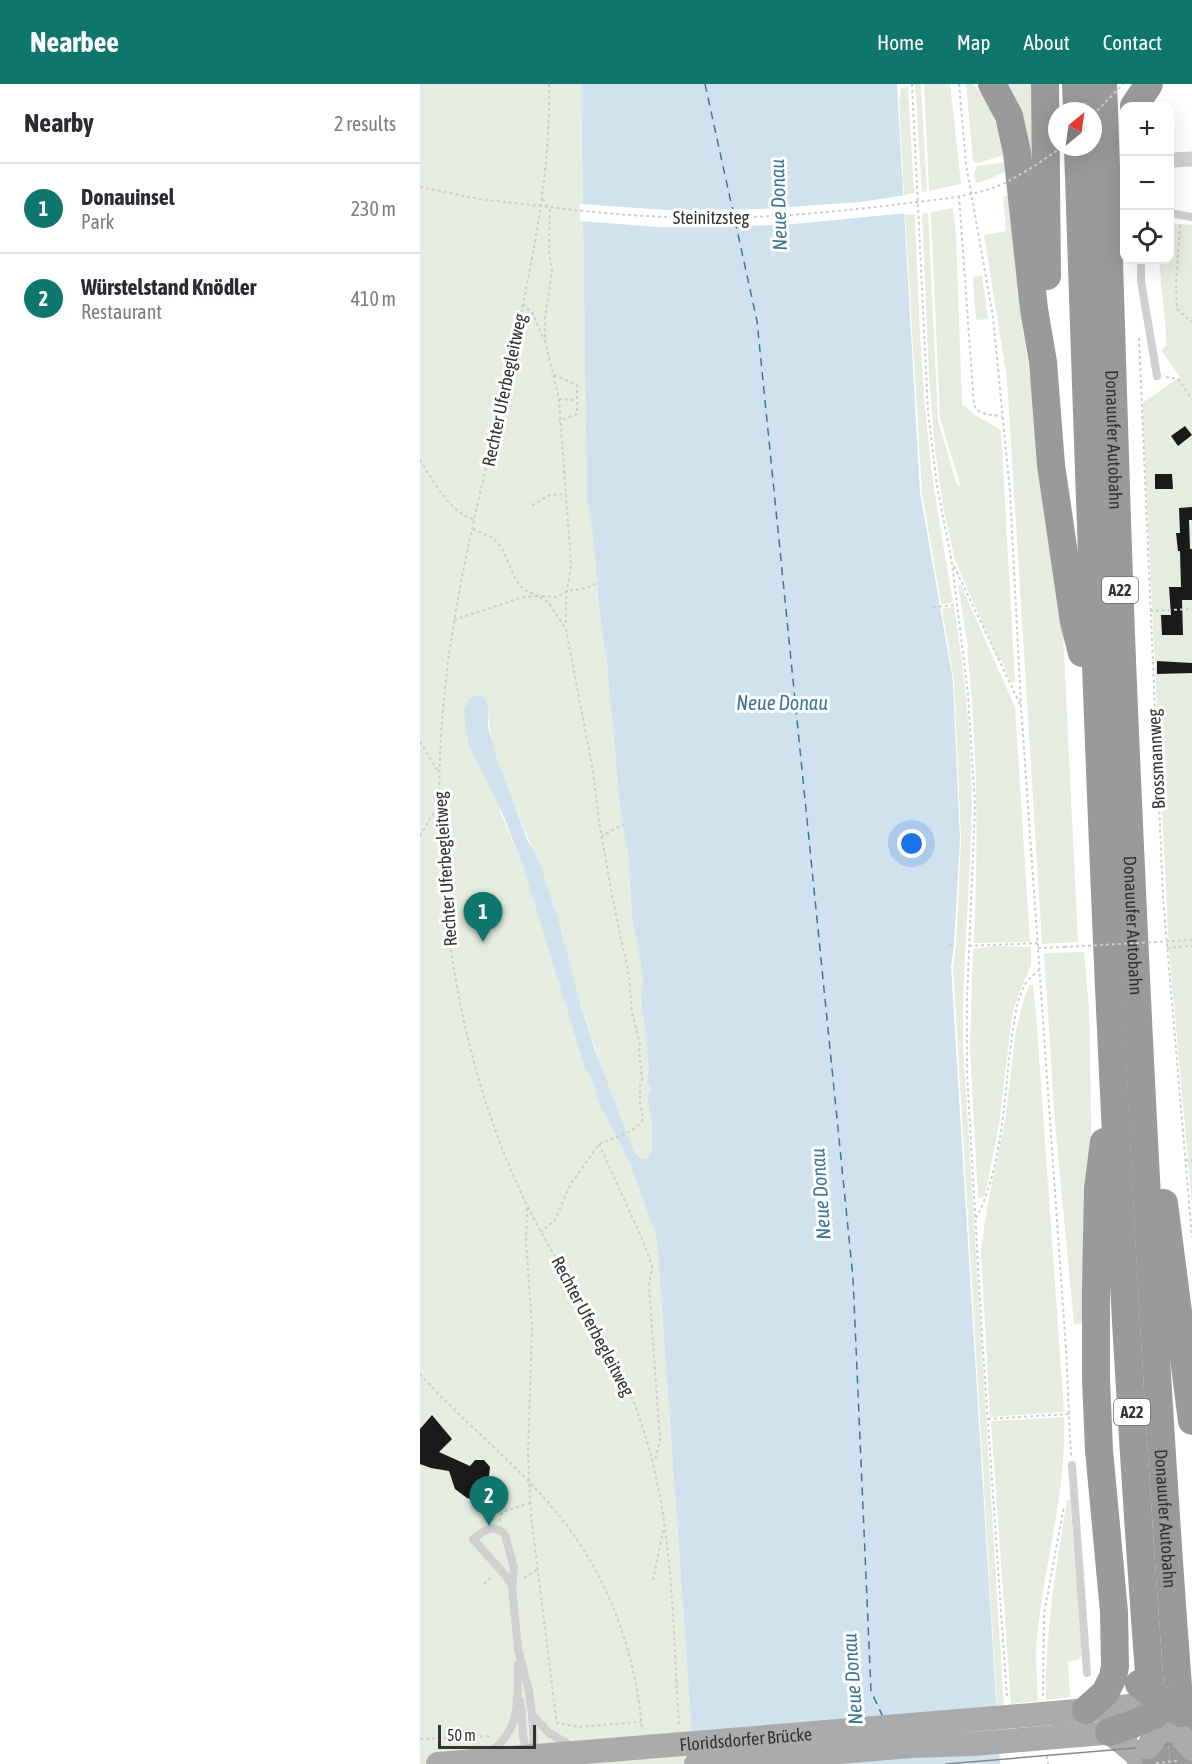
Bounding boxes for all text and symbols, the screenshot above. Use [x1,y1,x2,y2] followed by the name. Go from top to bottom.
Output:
[30,26,119,58] text: Nearbee
[877,30,924,54] text: Home
[957,30,991,54] text: Map
[1024,30,1070,54] text: About
[1103,30,1162,54] text: Contact
[1048,102,1102,156] north arrow
[1120,102,1174,264] map controls
[1120,102,1174,156] button: +
[24,108,94,138] text: Nearby
[334,112,396,135] text: 2 results
[1120,156,1174,210] button: −
[765,158,791,251] water label: Neue Donau
[81,184,175,210] text: Donauinsel
[39,197,48,220] text: 1
[351,197,396,220] text: 230 m
[673,207,750,228] street label: Steinitzsteg
[81,210,114,233] text: Park
[1120,210,1174,264] button: locate
[81,274,256,300] text: Würstelstand Knödler
[39,287,48,310] text: 2
[351,287,396,310] text: 410 m
[81,300,162,323] text: Restaurant
[478,312,530,468] street label: Rechter Uferbegleitweg
[1102,370,1127,510] street label: Donauufer Autobahn
[1102,577,1138,603] road number: A22
[736,691,828,714] water label: Neue Donau
[1143,708,1169,810] street label: Brossmannweg
[429,790,461,947] street label: Rechter Uferbegleitweg
[897,829,926,858] your location
[1120,855,1147,996] street label: Donauufer Autobahn
[464,892,502,942] pin: 1
[805,1147,835,1241] water label: Neue Donau
[547,1252,639,1400] street label: Rechter Uferbegleitweg
[1114,1399,1150,1425] road number: A22
[1151,1448,1181,1589] street label: Donauufer Autobahn
[470,1476,508,1526] pin: 2
[837,1632,867,1726] water label: Neue Donau
[438,1722,536,1750] scale bar
[679,1723,813,1755] street label: Floridsdorfer Brücke
[447,1726,476,1744] text: 50 m

